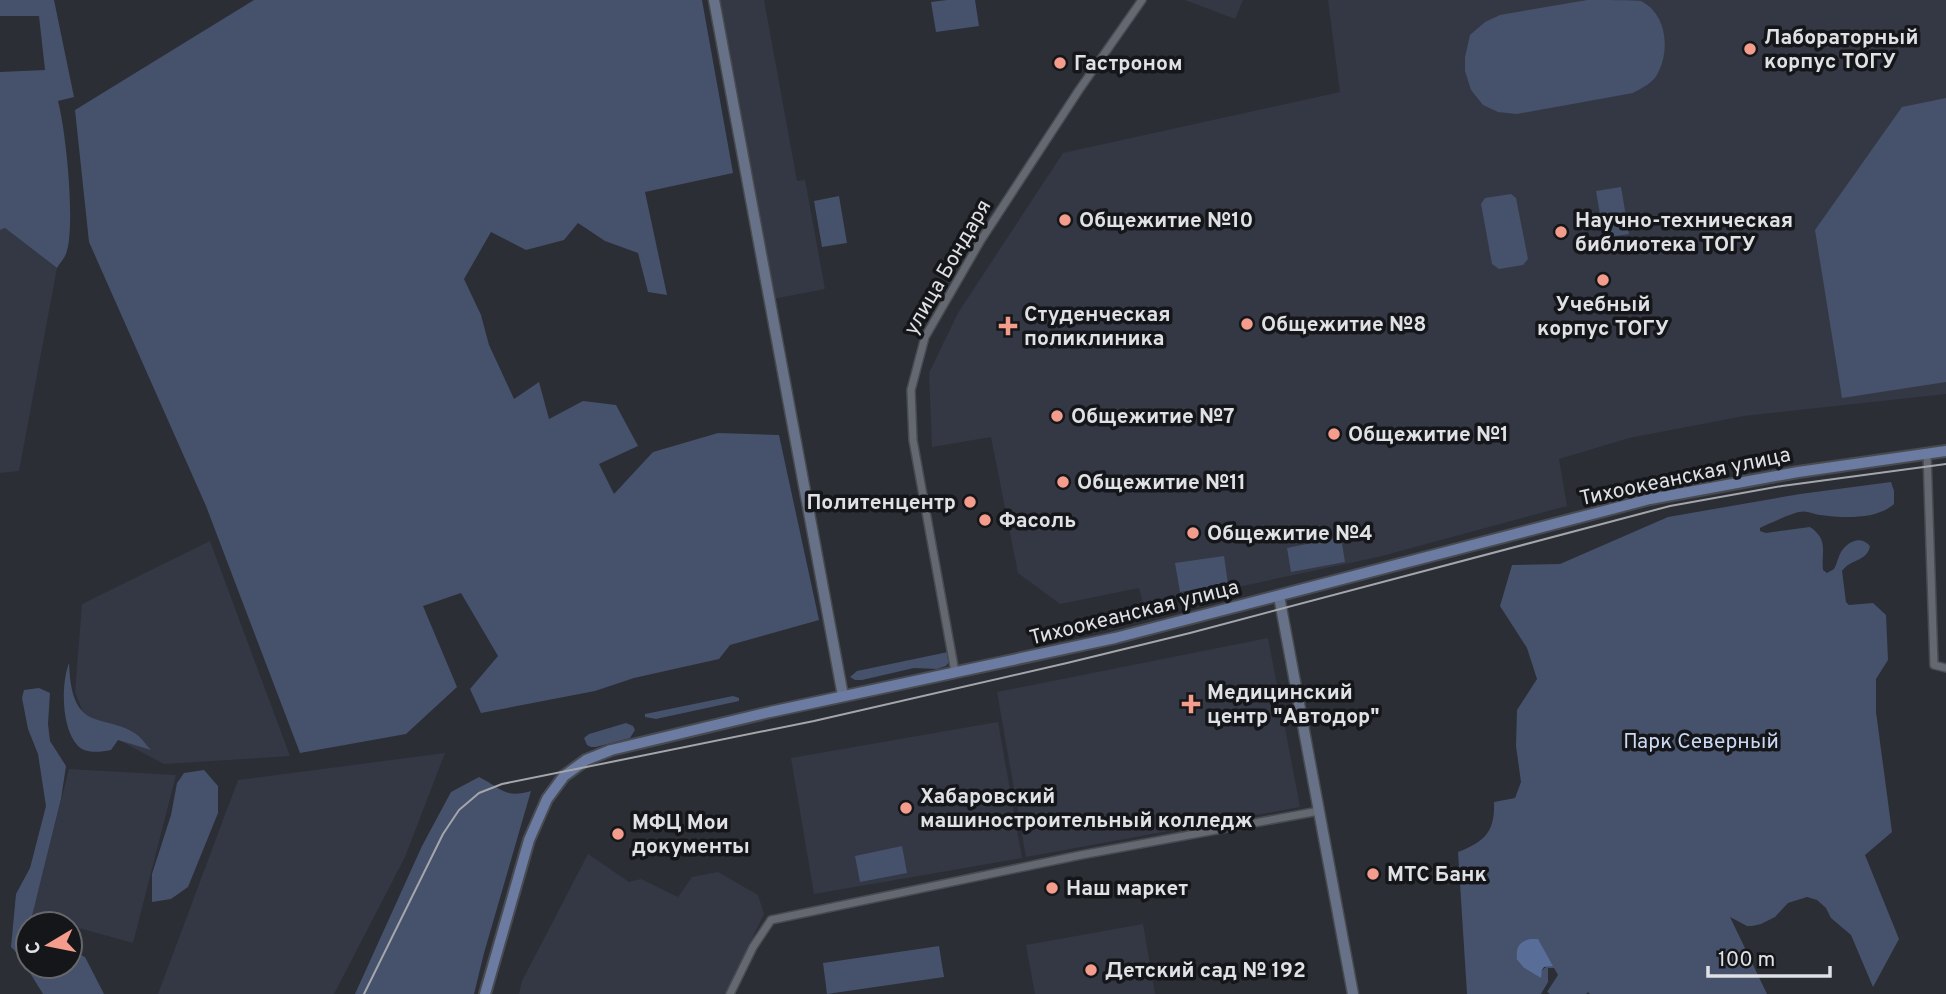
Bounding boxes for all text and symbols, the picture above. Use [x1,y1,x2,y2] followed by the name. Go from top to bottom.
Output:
[1764,25,1918,76] place label: Лабораторный корпус ТОГУ
[1742,41,1758,57] marker: Лабораторный корпус ТОГУ
[1074,51,1183,78] place label: Гастроном
[1052,55,1068,71] marker: Гастроном
[898,195,998,341] street label: улица Бондаря
[1079,208,1253,235] place label: Общежитие №10
[1575,208,1793,259] place label: Научно-техническая библиотека ТОГУ
[1057,212,1073,228] marker: Общежитие №10
[1553,224,1569,240] marker: Научно-техническая библиотека ТОГУ
[1595,272,1611,288] marker: Учебный корпус ТОГУ
[1537,292,1669,343] place label: Учебный корпус ТОГУ
[1024,302,1171,353] place label: Студенческая поликлиника
[1261,312,1426,339] place label: Общежитие №8
[998,316,1018,336] marker: Студенческая поликлиника
[1239,316,1255,332] marker: Общежитие №8
[1071,404,1234,431] place label: Общежитие №7
[1049,408,1065,424] marker: Общежитие №7
[1348,422,1509,449] place label: Общежитие №1
[1326,426,1342,442] marker: Общежитие №1
[1577,442,1793,513] street label: Тихоокеанская улица
[1077,470,1246,497] place label: Общежитие №11
[1055,474,1071,490] marker: Общежитие №11
[806,490,956,517] place label: Политенцентр
[962,494,978,510] marker: Политенцентр
[999,508,1076,535] place label: Фасоль
[977,512,993,528] marker: Фасоль
[1207,521,1373,548] place label: Общежитие №4
[1185,525,1201,541] marker: Общежитие №4
[1027,574,1242,653] street label: Тихоокеанская улица
[1207,680,1380,731] place label: Медицинский центр "Автодор"
[1181,694,1201,714] marker: Медицинский центр "Автодор"
[1623,729,1779,756] park label: Парк Северный
[920,784,1253,835] place label: Хабаровский машиностроительный колледж
[898,800,914,816] marker: Хабаровский машиностроительный колледж
[632,810,750,861] place label: МФЦ Мои документы
[610,826,626,842] marker: МФЦ Мои документы
[1387,862,1487,889] place label: МТС Банк
[1365,866,1381,882] marker: МТС Банк
[1066,876,1188,903] place label: Наш маркет
[1044,880,1060,896] marker: Наш маркет
[14,910,84,980] north arrow
[1708,934,1830,978] scale bar
[21,940,47,956] text: С
[1718,947,1775,974] text: 100 m
[1105,958,1306,985] place label: Детский сад № 192
[1083,962,1099,978] marker: Детский сад № 192

